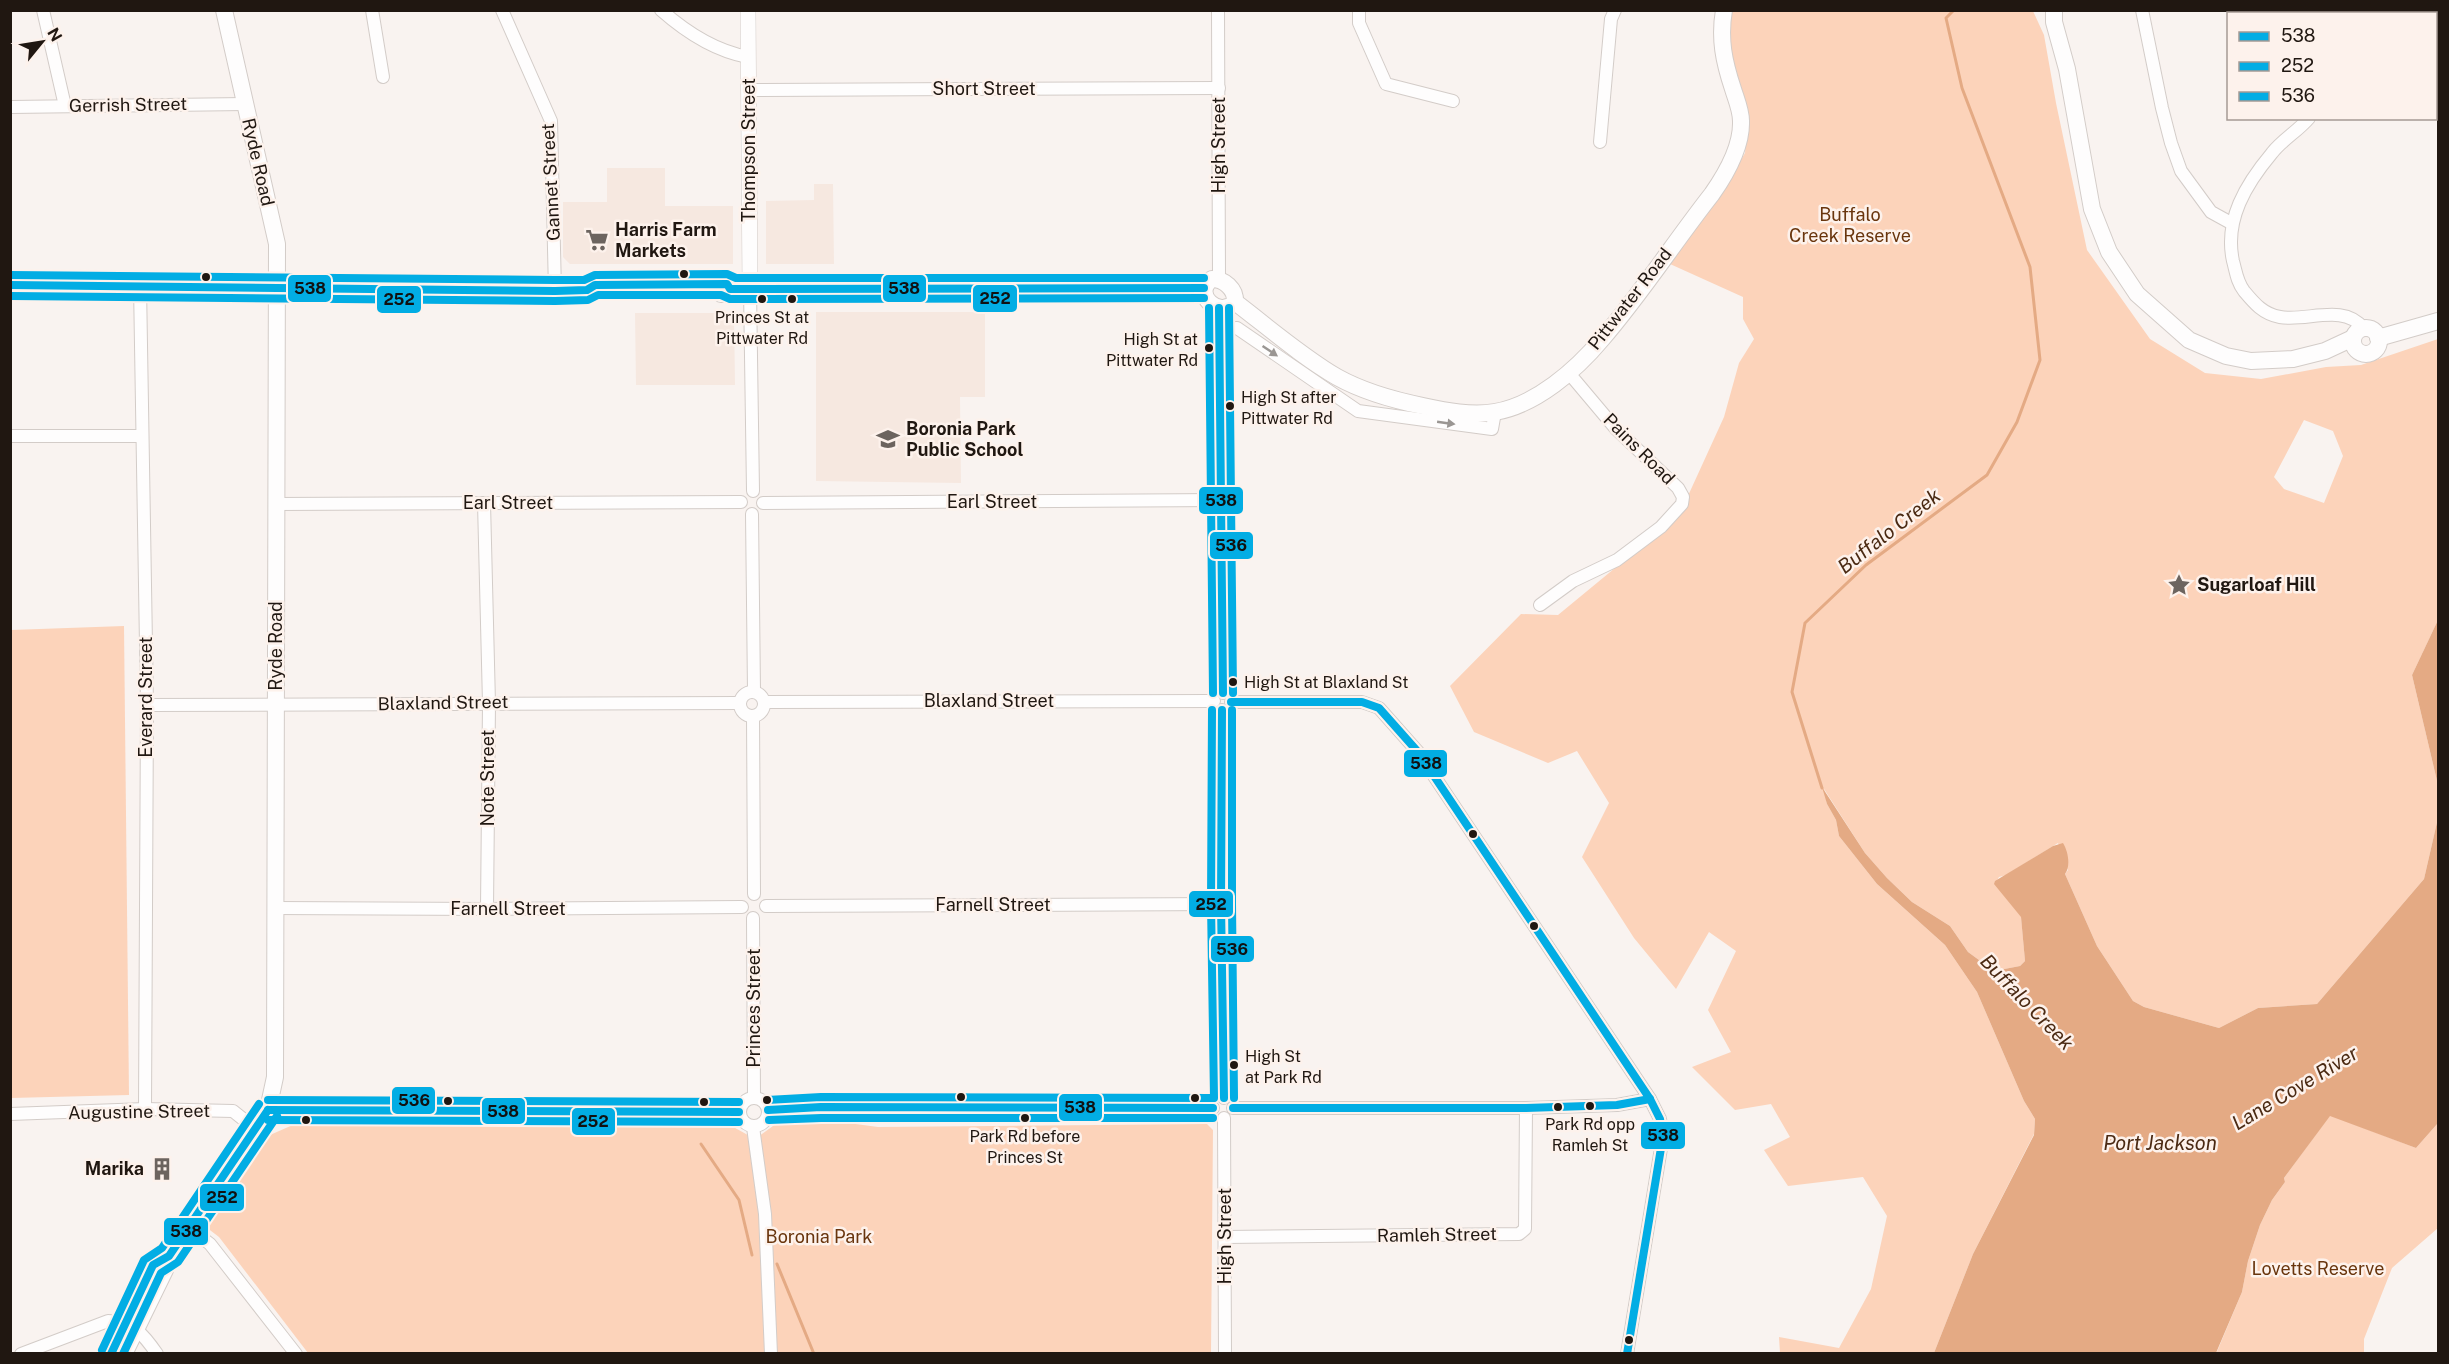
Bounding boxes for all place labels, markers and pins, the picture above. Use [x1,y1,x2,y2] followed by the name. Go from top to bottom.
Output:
[615,219,717,261] place label: Harris Farm Markets
[584,227,610,253] supermarket icon: Harris Farm Markets
[678,268,690,280] unlabelled marker
[200,271,212,283] unlabelled marker
[756,293,768,305] marker: Princes St at Pittwater Rd
[786,293,798,305] unlabelled marker
[715,308,809,348] place label: Princes St at Pittwater Rd
[1106,330,1198,370] place label: High St at Pittwater Rd
[1203,342,1215,354] marker: High St at Pittwater Rd
[1241,388,1337,428] place label: High St after Pittwater Rd
[1224,400,1236,412] marker: High St after Pittwater Rd
[906,418,1023,460] place label: Boronia Park Public School
[875,426,901,452] school or university icon: Boronia Park Public School
[2166,572,2192,598] place icon: Sugarloaf Hill
[2197,574,2316,595] place label: Sugarloaf Hill
[1244,673,1409,692] place label: High St at Blaxland St
[1227,676,1239,688] marker: High St at Blaxland St
[1467,828,1479,840] unlabelled marker
[1528,920,1540,932] unlabelled marker
[1245,1047,1322,1087] place label: High St at Park Rd
[1228,1059,1240,1071] marker: High St at Park Rd
[955,1091,967,1103] unlabelled marker
[1189,1092,1201,1104] unlabelled marker
[761,1094,773,1106] unlabelled marker
[442,1095,454,1107] unlabelled marker
[698,1096,710,1108] unlabelled marker
[1584,1100,1596,1112] marker: Park Rd opp Ramleh St
[1552,1101,1564,1113] unlabelled marker
[1019,1112,1031,1124] marker: Park Rd before Princes St
[300,1114,312,1126] unlabelled marker
[1545,1115,1635,1155] place label: Park Rd opp Ramleh St
[970,1127,1080,1167] place label: Park Rd before Princes St
[149,1156,175,1182] building icon: Marika
[85,1158,144,1179] place label: Marika
[1623,1334,1635,1346] unlabelled marker

